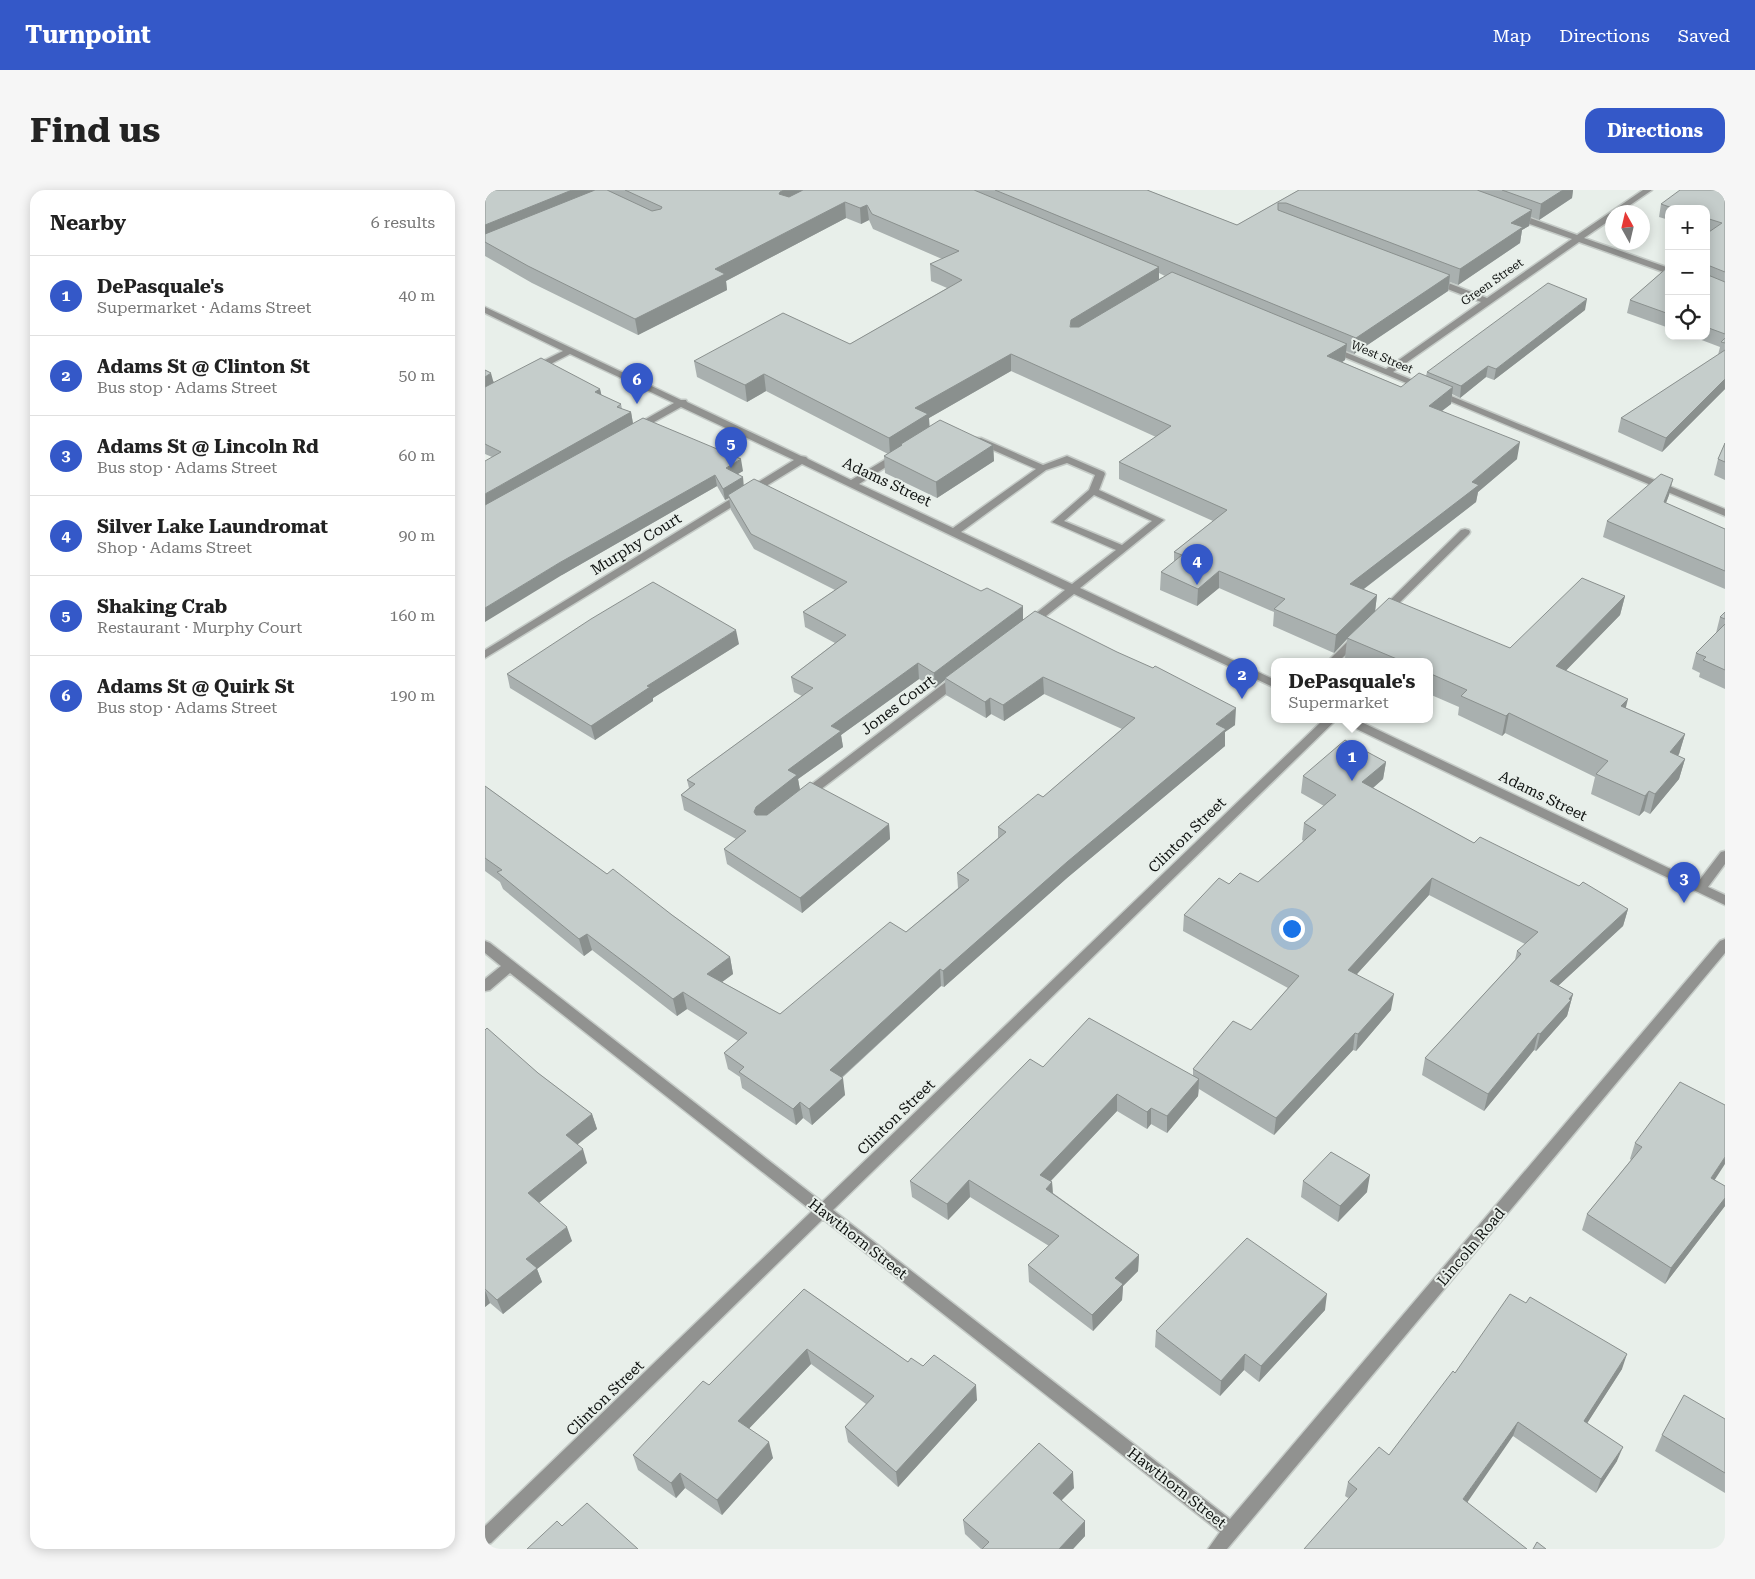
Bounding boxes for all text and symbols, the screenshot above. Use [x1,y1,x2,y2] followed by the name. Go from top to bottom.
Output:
[25,21,151,49] text: Turnpoint
[1493,25,1531,46] text: Map
[1559,25,1650,46] text: Directions
[1678,25,1730,46] text: Saved
[1585,108,1725,153] button: Directions
[30,110,160,151] text: Find us
[1605,205,1650,250] north arrow
[1665,205,1710,340] map controls
[1665,205,1710,250] button: +
[50,211,126,235] text: Nearby
[371,213,435,232] text: 6 results
[1665,250,1710,295] button: −
[1458,255,1526,309] street label: Green Street
[97,275,224,298] text: DePasquale's
[62,286,70,305] text: 1
[398,286,435,305] text: 40 m
[1665,295,1710,340] button: locate
[97,298,311,317] text: Supermarket · Adams Street
[1349,338,1416,377] street label: West Street
[97,355,310,378] text: Adams St @ Clinton St
[621,363,653,404] pin: 6
[62,366,70,385] text: 2
[398,366,435,385] text: 50 m
[97,378,277,397] text: Bus stop · Adams Street
[715,427,747,468] pin: 5
[97,435,319,458] text: Adams St @ Lincoln Rd
[62,446,70,465] text: 3
[398,446,435,465] text: 60 m
[840,454,935,511] street label: Adams Street
[97,458,277,477] text: Bus stop · Adams Street
[587,509,685,579] street label: Murphy Court
[97,515,328,538] text: Silver Lake Laundromat
[62,526,70,545] text: 4
[398,526,435,545] text: 90 m
[97,538,252,557] text: Shop · Adams Street
[1181,544,1213,585] pin: 4
[97,595,227,618] text: Shaking Crab
[62,606,70,625] text: 5
[389,606,435,625] text: 160 m
[97,618,302,637] text: Restaurant · Murphy Court
[1226,658,1258,699] pin: 2
[1271,658,1433,723] popup
[1289,670,1415,693] text: DePasquale's
[858,671,939,739] street label: Jones Court
[97,675,295,698] text: Adams St @ Quirk St
[62,686,70,705] text: 6
[389,686,435,705] text: 190 m
[1289,693,1389,712] text: Supermarket
[97,698,277,717] text: Bus stop · Adams Street
[1336,740,1368,781] pin: 1
[1496,767,1590,825] street label: Adams Street
[1144,793,1230,877] street label: Clinton Street
[1668,862,1700,903] pin: 3
[1279,916,1305,942] your location
[853,1075,939,1159] street label: Clinton Street
[805,1195,911,1283] street label: Hawthorn Street
[1433,1204,1509,1290] street label: Lincoln Road
[562,1356,648,1440] street label: Clinton Street
[1124,1444,1230,1532] street label: Hawthorn Street

